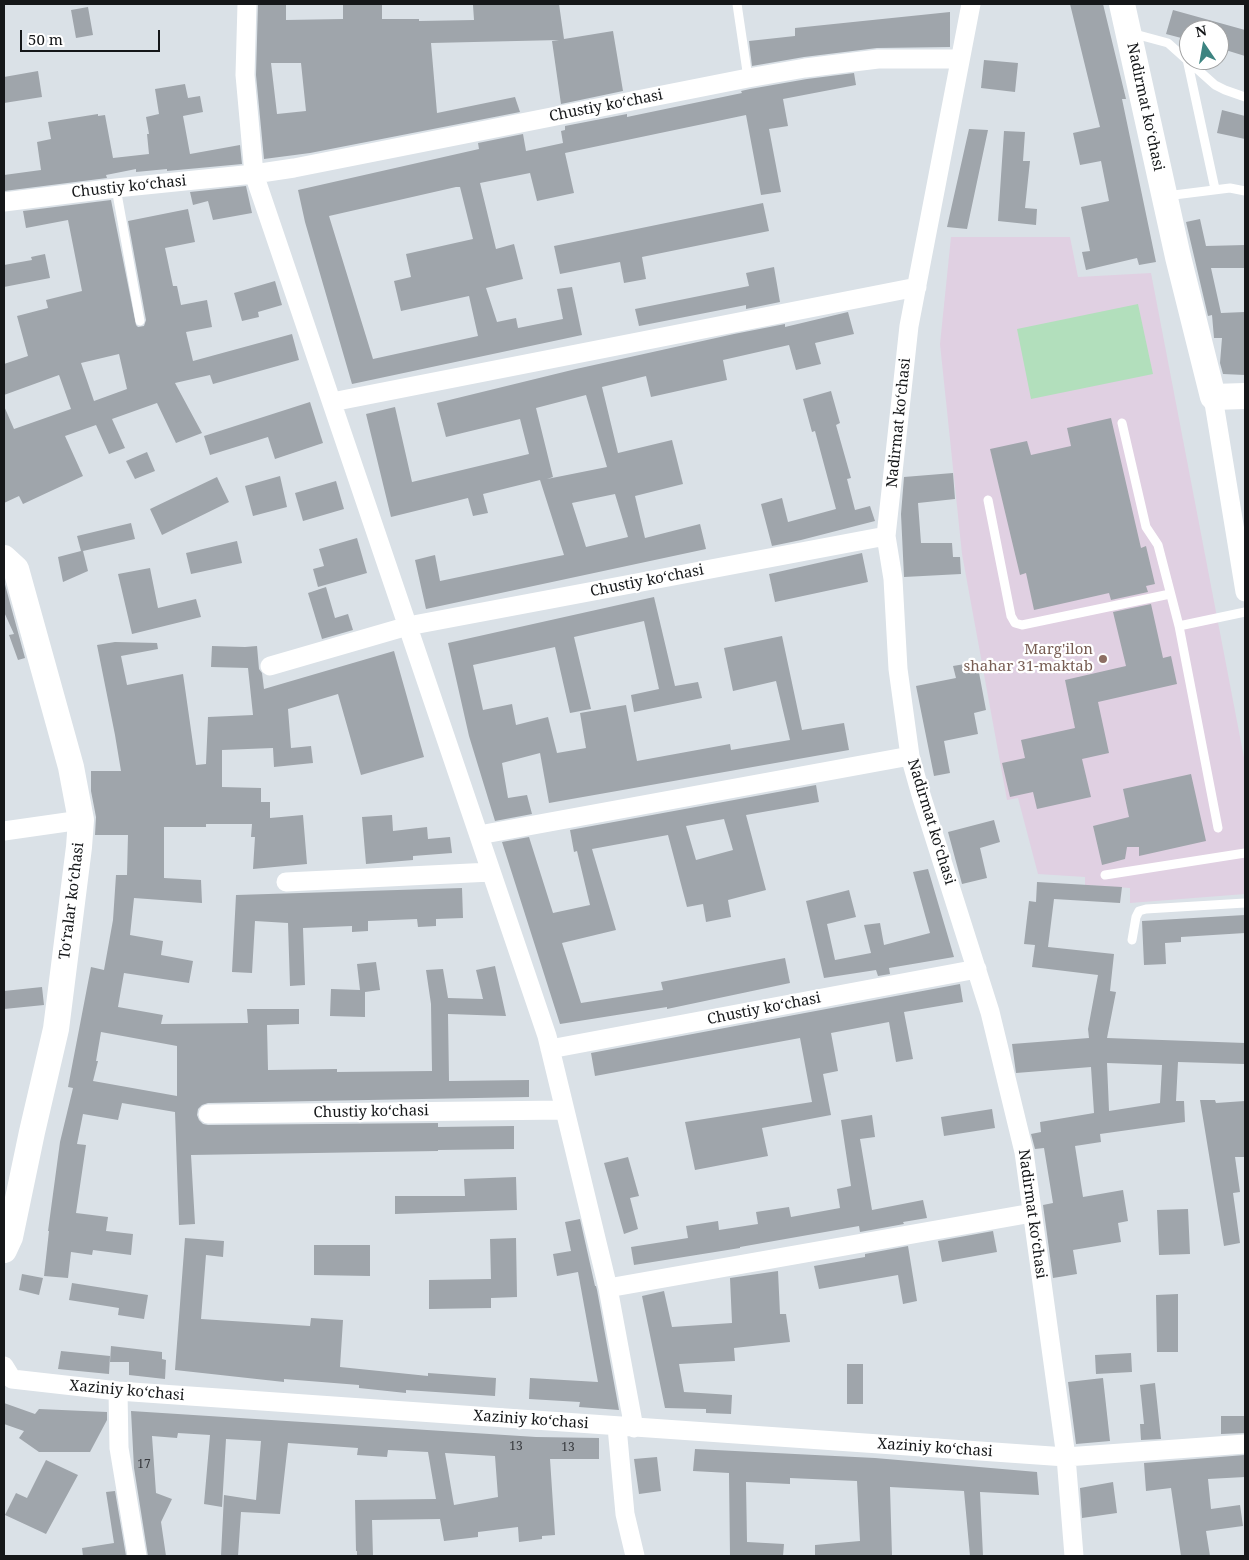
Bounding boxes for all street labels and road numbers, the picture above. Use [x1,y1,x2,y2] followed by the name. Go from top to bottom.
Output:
[1123,41,1167,173] street label: Nadirmat koʻchasi
[548,86,664,126] street label: Chustiy koʻchasi
[71,172,187,202] street label: Chustiy koʻchasi
[883,357,915,489] street label: Nadirmat koʻchasi
[589,561,705,601] street label: Chustiy koʻchasi
[903,757,959,887] street label: Nadirmat koʻchasi
[56,841,88,961] street label: Toʻralar koʻchasi
[706,989,822,1029] street label: Chustiy koʻchasi
[313,1102,429,1122] street label: Chustiy koʻchasi
[1014,1148,1050,1280] street label: Nadirmat koʻchasi
[69,1377,185,1405] street label: Xaziniy koʻchasi
[473,1407,589,1433] street label: Xaziniy koʻchasi
[877,1435,993,1461] street label: Xaziniy koʻchasi

